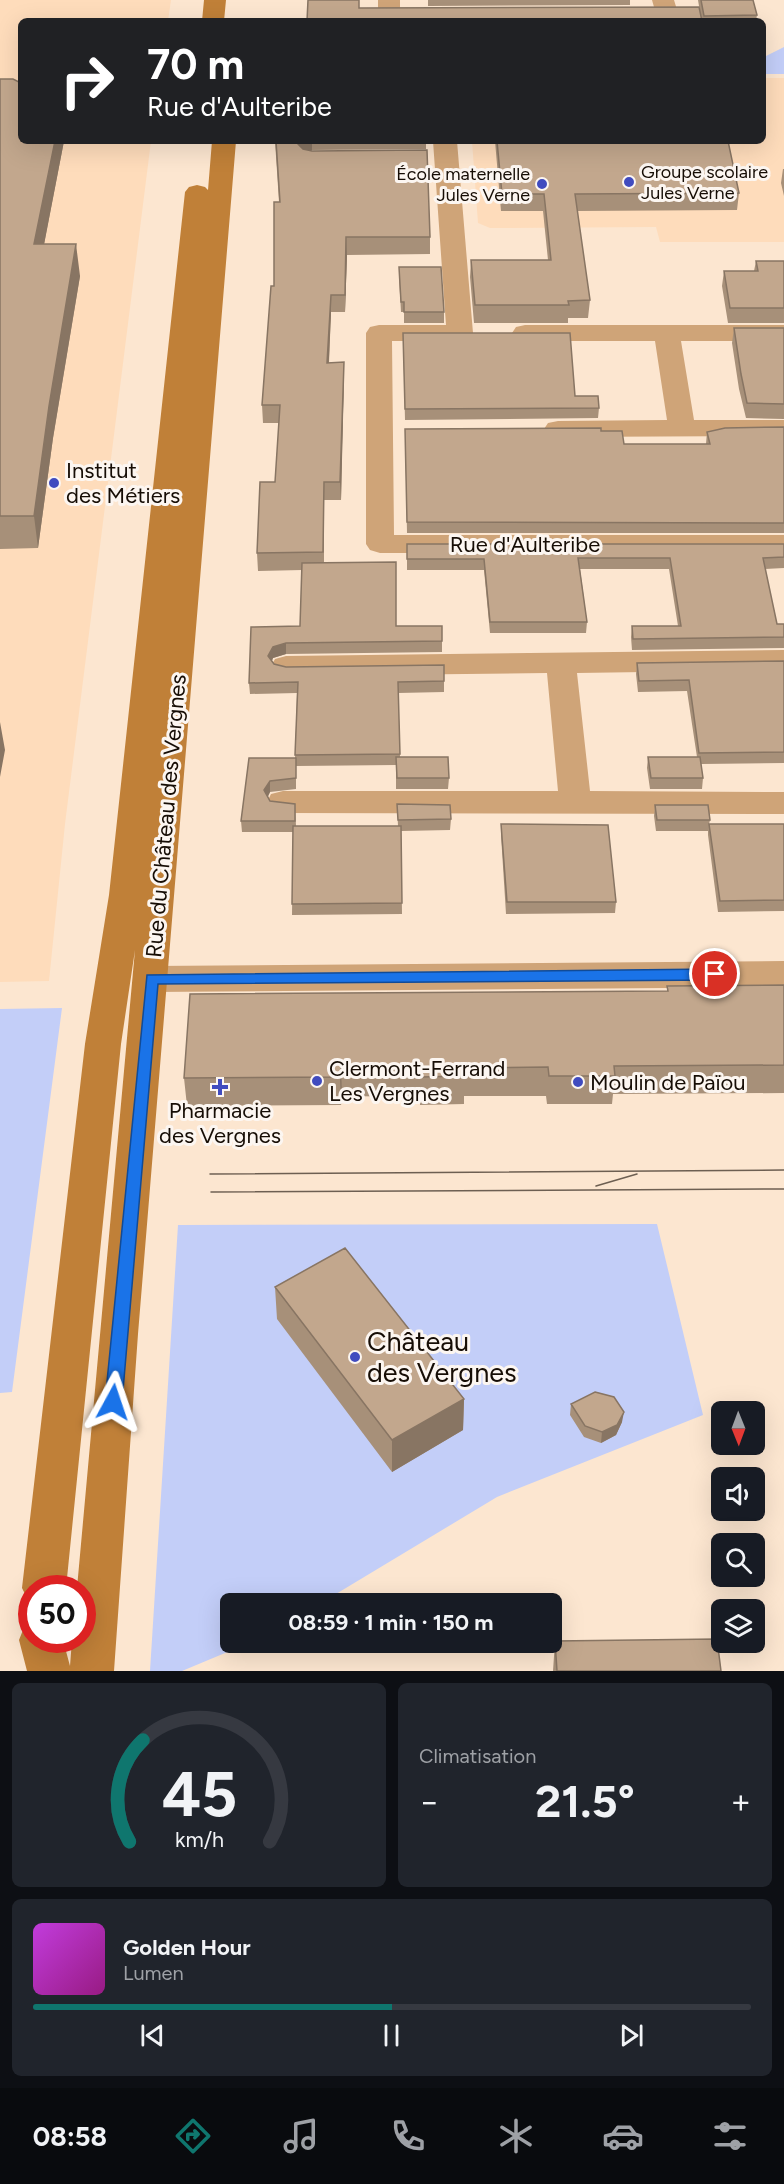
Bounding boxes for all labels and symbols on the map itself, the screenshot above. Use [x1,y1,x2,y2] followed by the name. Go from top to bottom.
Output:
[641,161,768,204] place label: Groupe scolaire Jules Verne
[396,163,530,206] place label: École maternelle Jules Verne
[622,175,636,189] marker: Groupe scolaire Jules Verne
[535,177,549,191] marker: École maternelle Jules Verne
[66,457,180,509] place label: Institut des Métiers
[47,476,61,490] marker: Institut des Métiers
[450,531,600,558] street label: Rue d'Aulteribe
[140,673,192,959] street label: Rue du Château des Vergnes
[689,948,740,999] pin
[329,1055,506,1107] place label: Clermont-Ferrand Les Vergnes
[590,1069,746,1096] place label: Moulin de Païou
[310,1074,324,1088] marker: Clermont-Ferrand Les Vergnes
[571,1075,585,1089] marker: Moulin de Païou
[213,1080,227,1094] marker: Pharmacie des Vergnes
[159,1097,281,1149] place label: Pharmacie des Vergnes
[367,1325,517,1389] place label: Château des Vergnes
[348,1350,362,1364] marker: Château des Vergnes
[81,1370,145,1434] position arrow
[711,1401,765,1455] north arrow
[18,1575,96,1653] speed limit sign: 50

